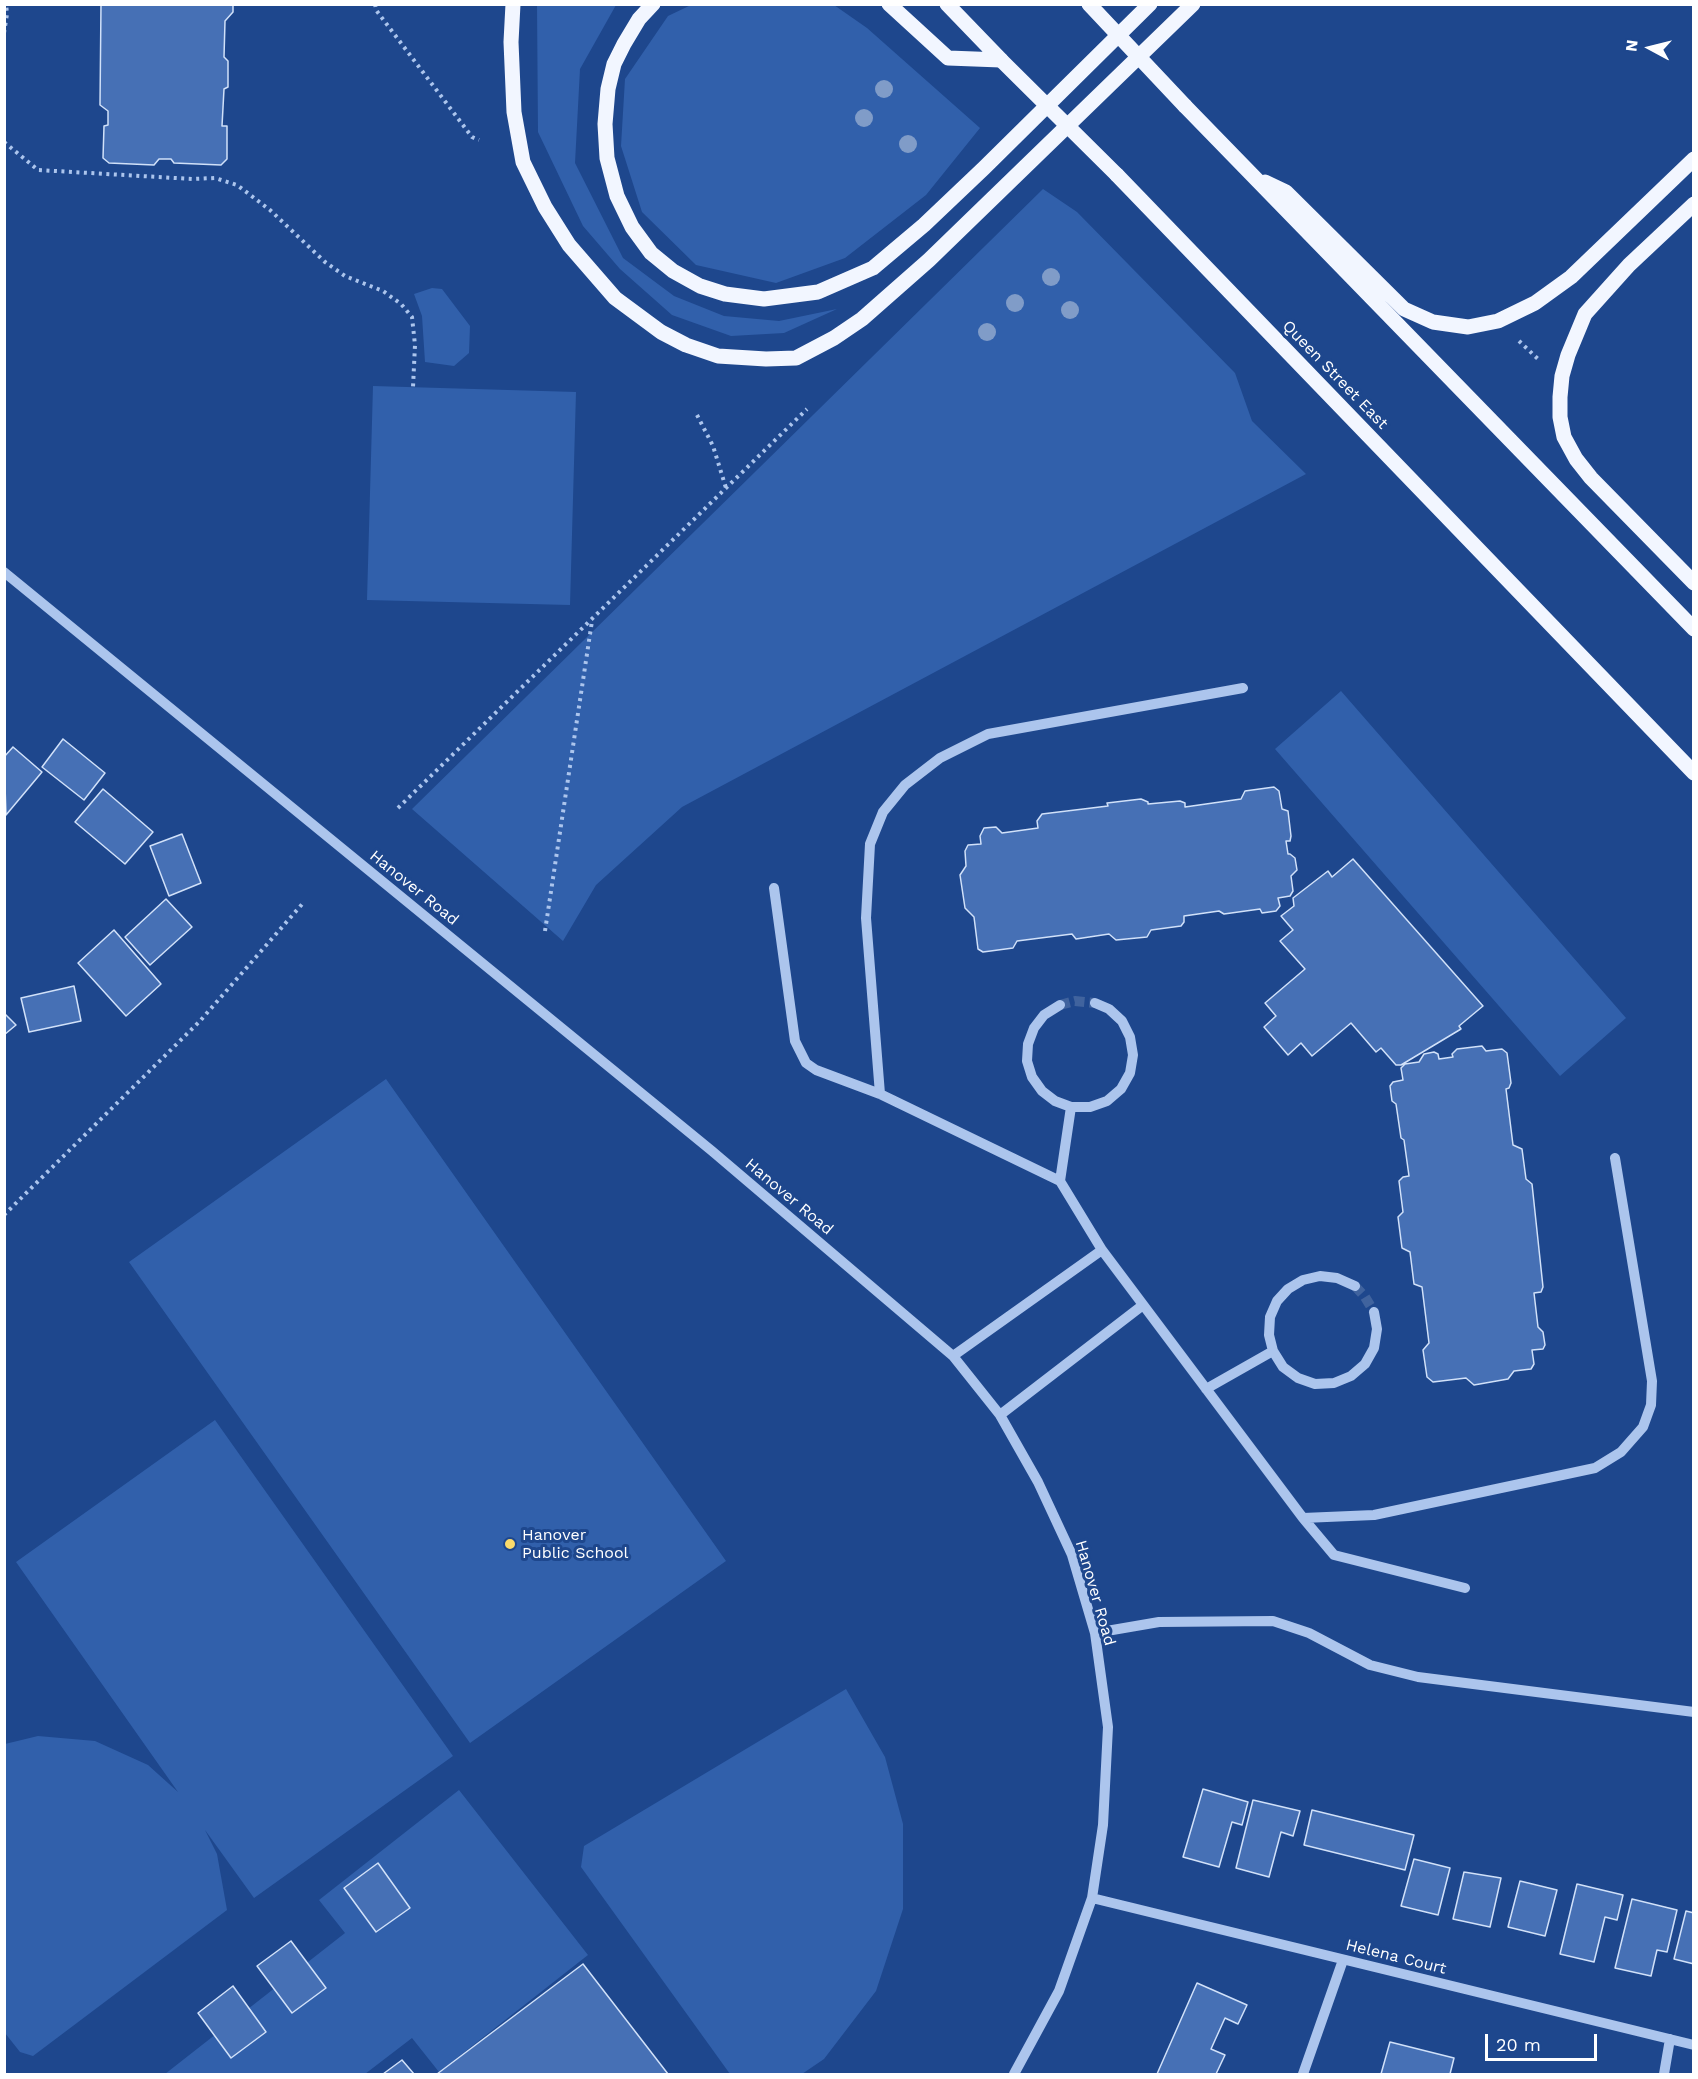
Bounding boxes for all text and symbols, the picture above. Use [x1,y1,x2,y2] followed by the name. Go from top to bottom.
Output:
[1620,18,1680,78] north arrow
[1621,39,1642,53] text: N
[1278,317,1392,433] street label: Queen Street East
[366,846,462,930] street label: Hanover Road
[741,1155,837,1239] street label: Hanover Road
[522,1525,628,1563] place label: Hanover Public School
[503,1537,517,1551] marker: Hanover Public School
[1071,1538,1119,1648] street label: Hanover Road
[1344,1935,1448,1979] street label: Helena Court
[1488,2022,1600,2060] scale bar
[1496,2034,1541,2055] text: 20 m

